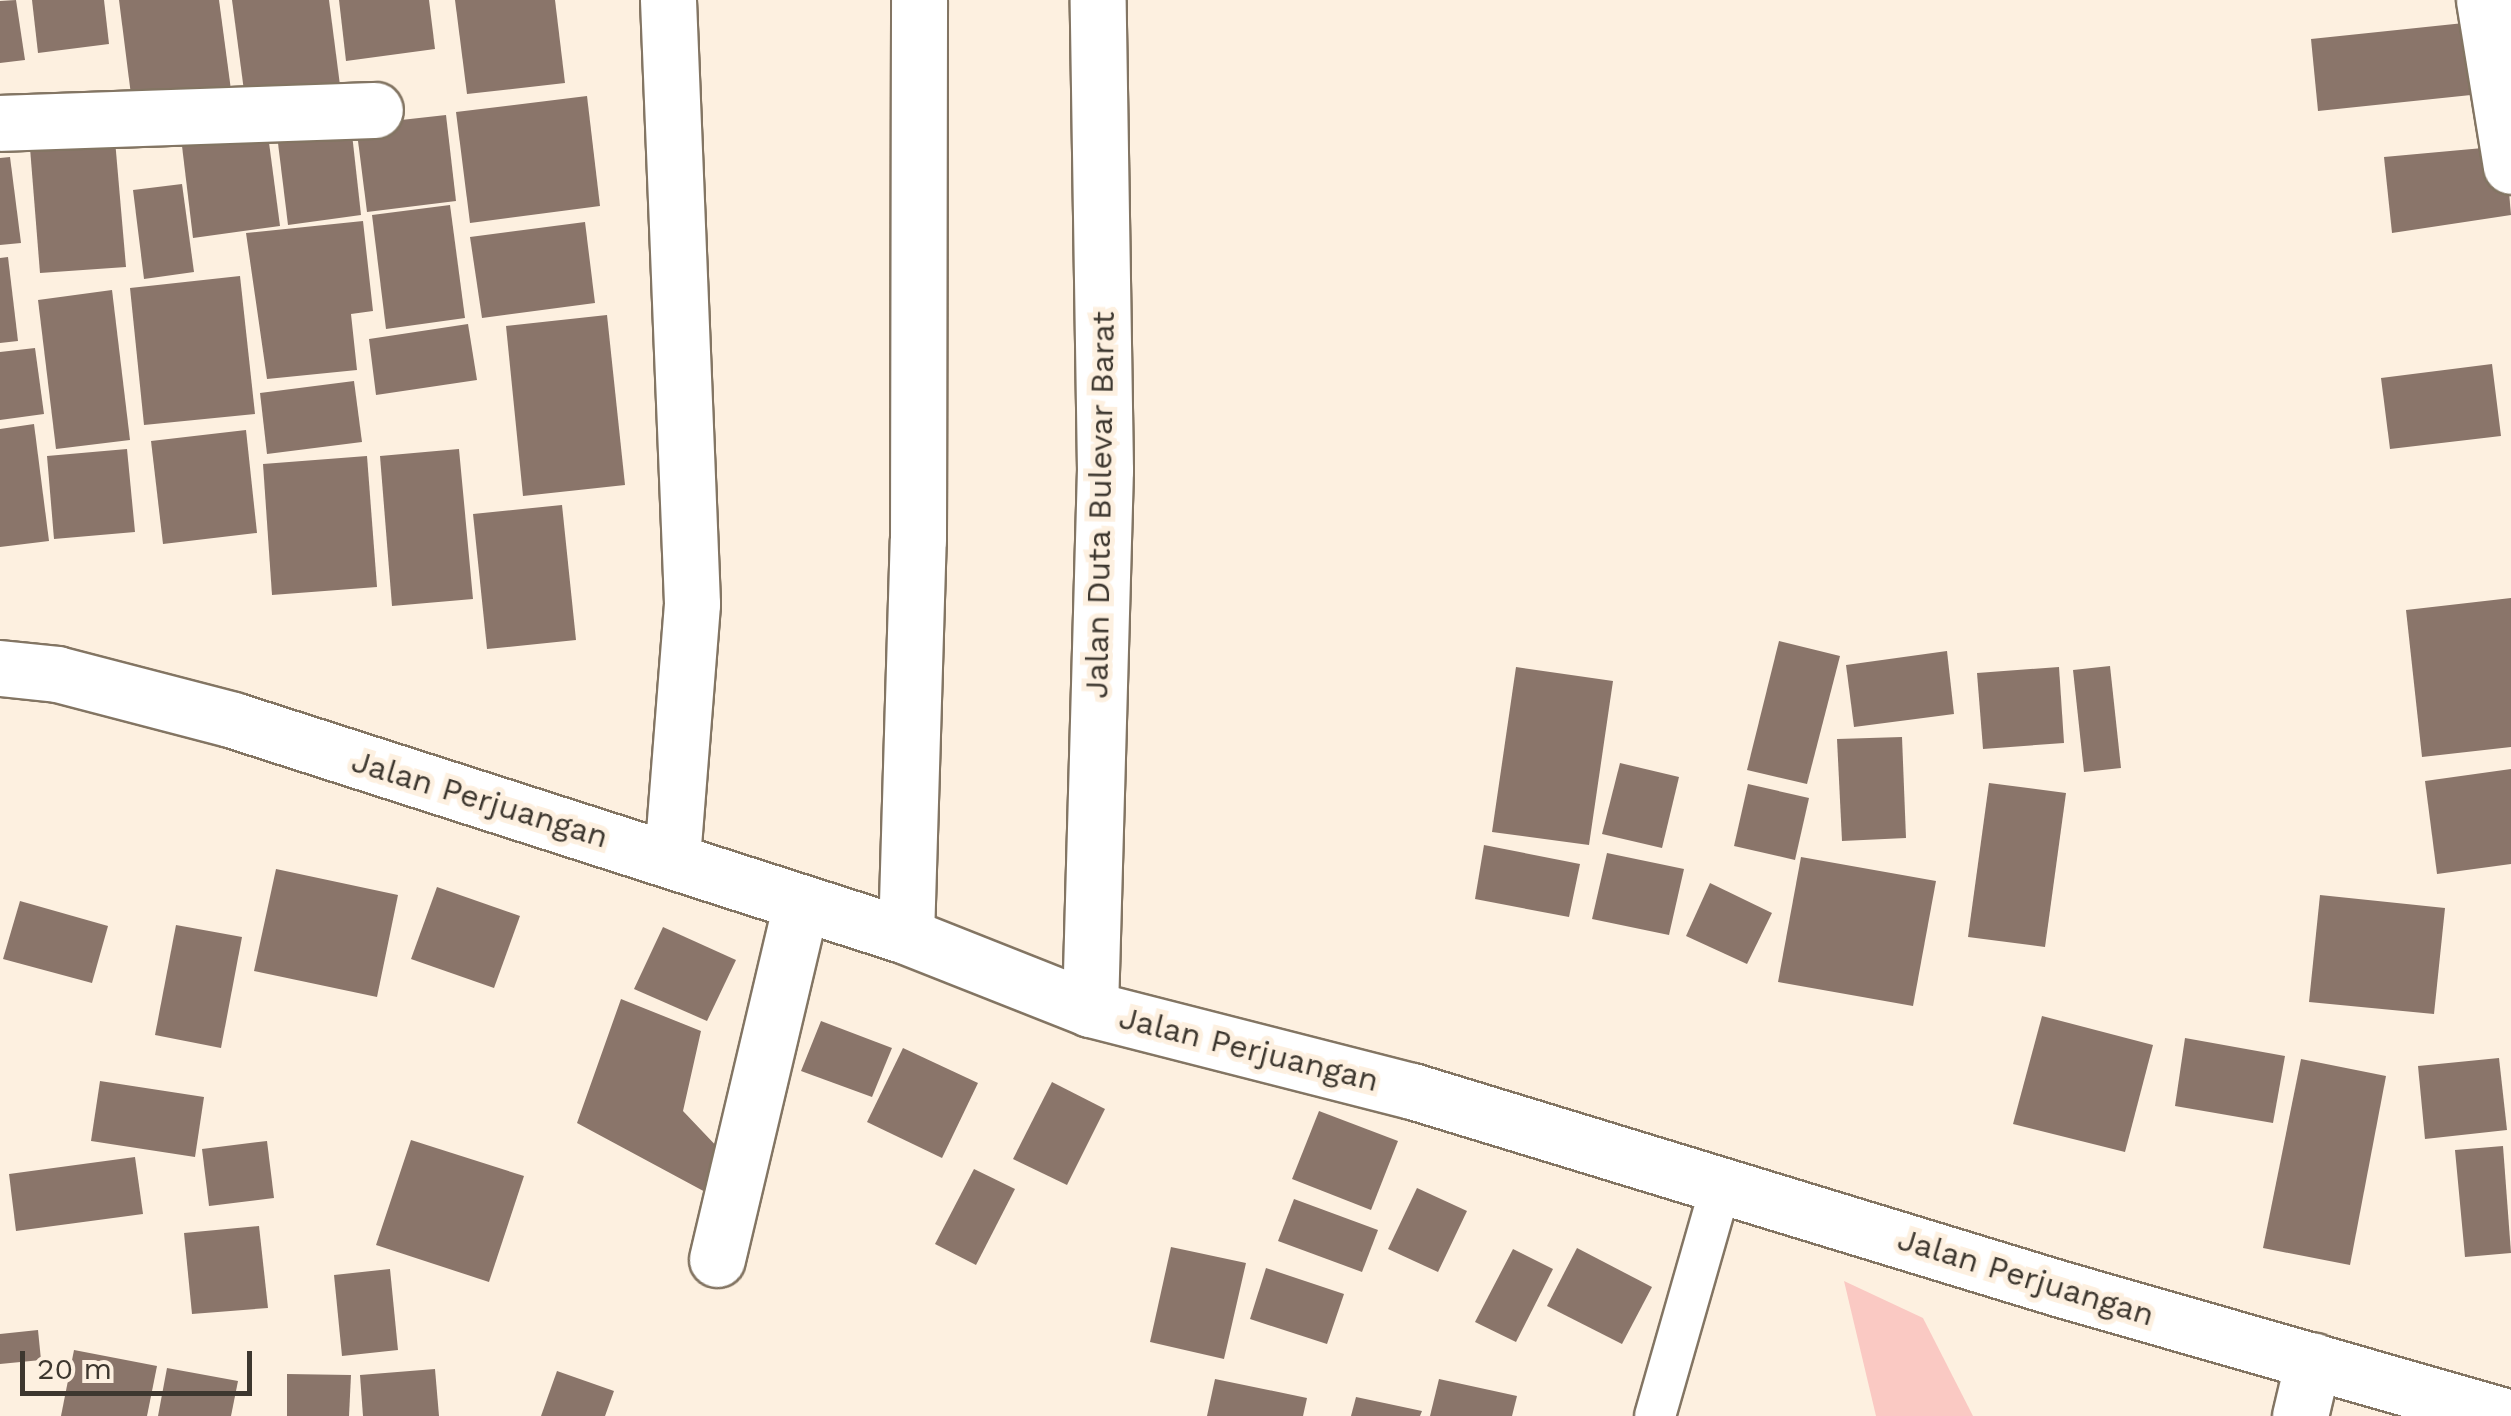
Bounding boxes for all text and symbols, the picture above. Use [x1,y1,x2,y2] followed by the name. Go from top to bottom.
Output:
[1077,310,1123,700] street label: Jalan Duta Bulevar Barat
[347,742,613,856] street label: Jalan Perjuangan
[1115,998,1383,1100] street label: Jalan Perjuangan
[1893,1220,2159,1334] street label: Jalan Perjuangan
[25,1331,258,1393] scale bar
[37,1351,112,1386] text: 20 m

